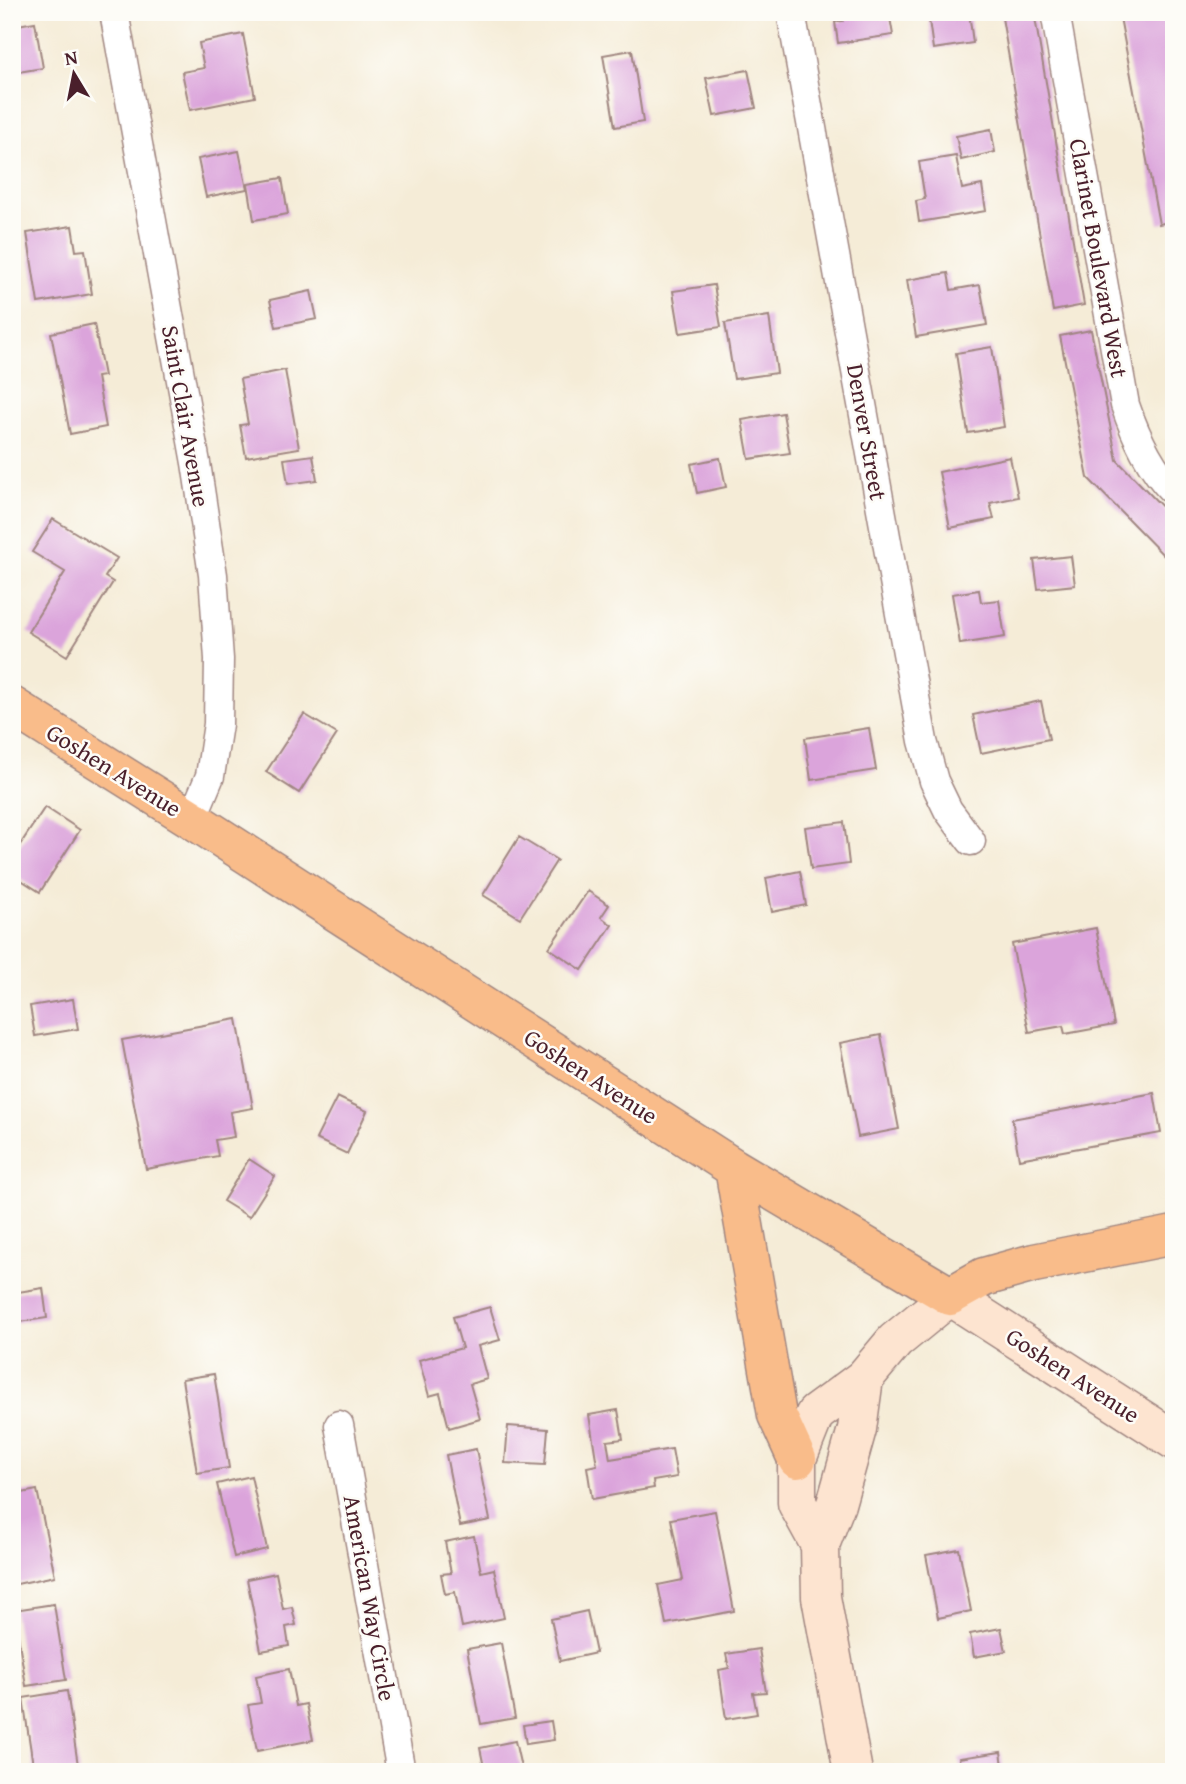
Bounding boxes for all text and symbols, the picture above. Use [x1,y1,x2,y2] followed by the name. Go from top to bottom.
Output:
[38,38,108,108] north arrow
[62,42,80,72] text: N
[1061,136,1137,381] street label: Clarinet Boulevard West
[153,322,219,510] street label: Saint Clair Avenue
[838,361,896,503] street label: Denver Street
[40,715,188,825] street label: Goshen Avenue
[517,1020,665,1132] street label: Goshen Avenue
[999,1319,1147,1431] street label: Goshen Avenue
[335,1492,405,1704] street label: American Way Circle

